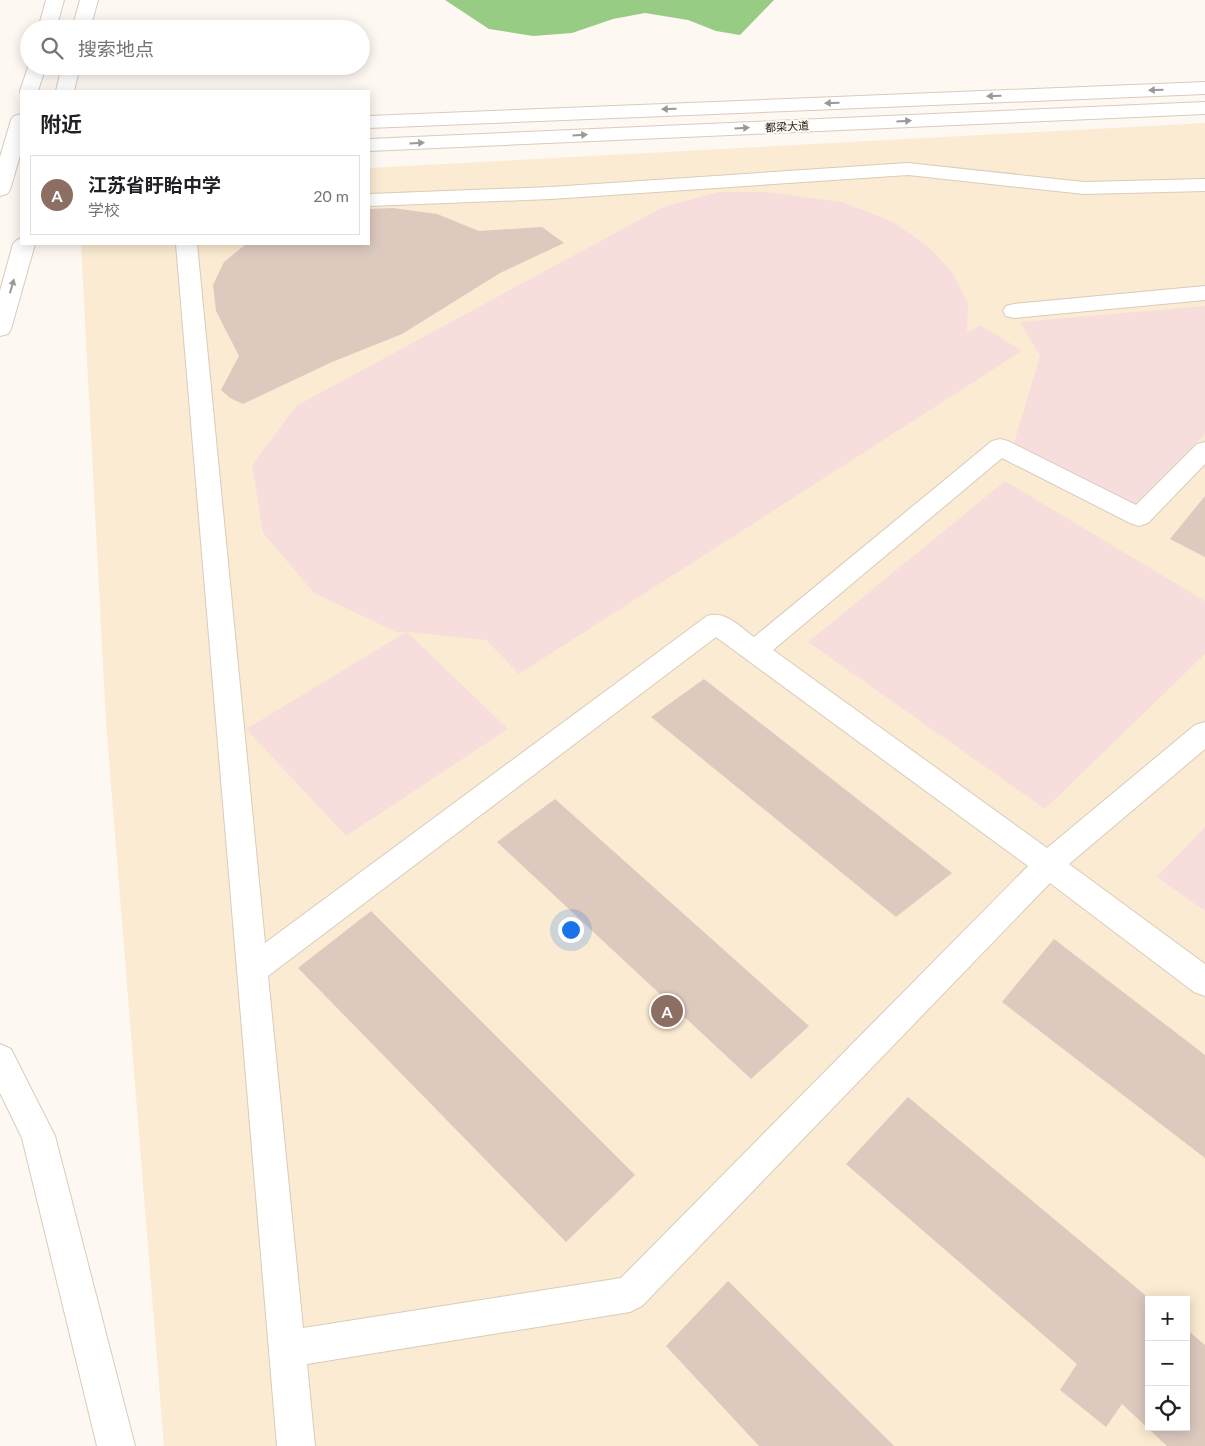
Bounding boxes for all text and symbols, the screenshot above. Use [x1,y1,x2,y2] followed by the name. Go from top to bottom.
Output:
[20,20,370,75] search box
[38,34,66,62] icon: search
[78,37,154,60] text: 搜索地点
[1148,86,1164,94] one-way arrow
[986,93,1002,101] one-way arrow
[823,99,839,107] one-way arrow
[661,106,677,114] one-way arrow
[40,111,82,136] text: 附近
[897,117,913,125] one-way arrow
[765,118,809,134] street label: 都梁大道
[734,124,750,132] one-way arrow
[572,131,588,139] one-way arrow
[410,138,426,146] one-way arrow
[88,173,221,196] text: 江苏省盱眙中学
[51,186,63,205] text: A
[313,186,349,205] text: 20 m
[88,200,120,219] text: 学校
[8,279,16,294] one-way arrow
[558,917,584,943] your location
[651,992,683,1030] pin: A
[1145,1296,1190,1431] map controls
[1145,1296,1190,1341] button: +
[1145,1341,1190,1386] button: −
[1145,1386,1190,1431] button: locate

